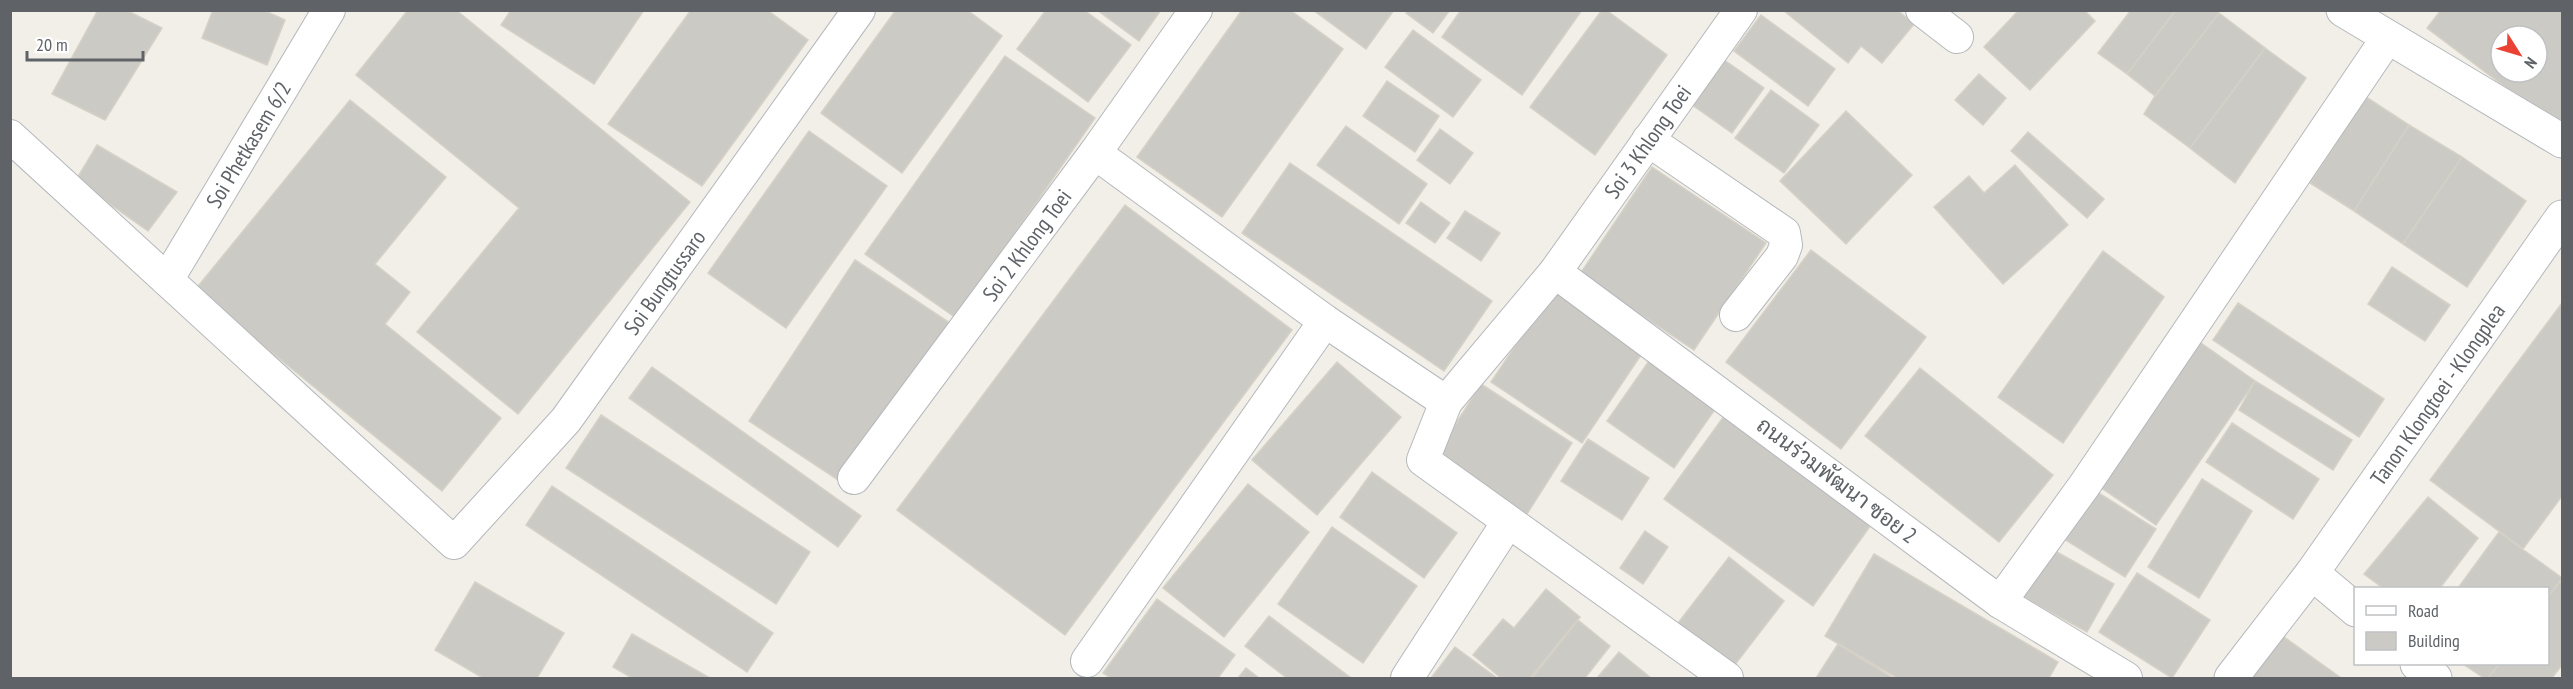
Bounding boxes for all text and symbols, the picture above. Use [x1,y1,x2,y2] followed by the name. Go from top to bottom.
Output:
[27,24,142,62] scale bar
[2489,24,2549,84] north arrow
[36,33,68,56] text: 20 m
[2520,54,2542,72] text: N
[200,76,297,213] street label: Soi Phetkasem 6/2
[1598,80,1697,204] street label: Soi 3 Khlong Toei
[976,184,1077,307] street label: Soi 2 Khlong Toei
[617,224,711,340] street label: Soi Bungtussaro
[2364,298,2511,491] street label: Tanon Klongtoei - Klongplea
[1751,411,1923,549] street label: ถนนร่วมพัฒนา ซอย 2
[2354,587,2549,665] legend
[2408,599,2439,622] text: Road
[2408,629,2460,652] text: Building

